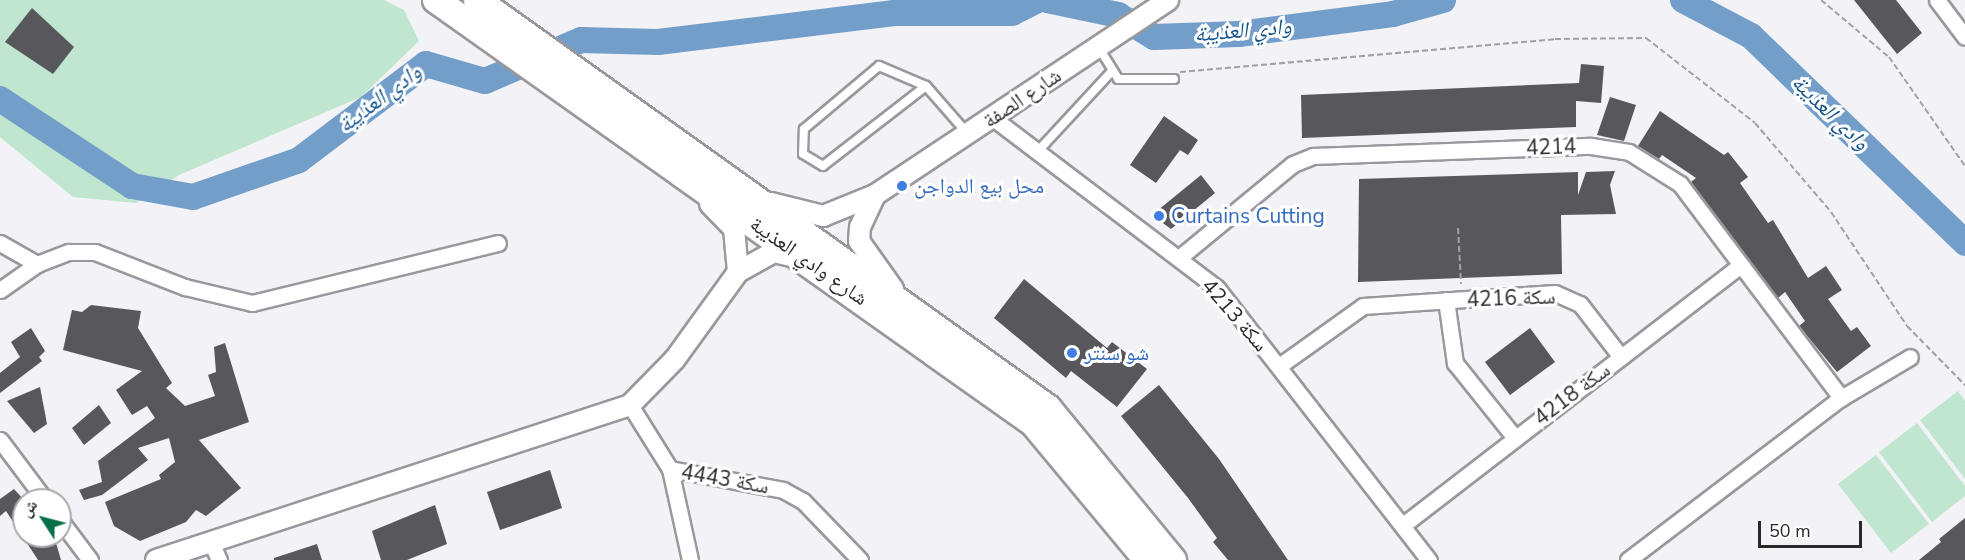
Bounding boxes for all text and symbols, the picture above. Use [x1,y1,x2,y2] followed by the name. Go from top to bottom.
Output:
[1193,14,1293,48] water label: وادي العذيبة
[333,59,427,139] water label: وادي العذيبة
[978,63,1066,133] street label: شارع الصفة
[1786,70,1874,156] water label: وادي العذيبة
[1525,134,1577,160] street label: 4214
[914,173,1044,199] place label: محل بيع الدواجن
[895,179,909,193] marker: محل بيع الدواجن
[1171,203,1325,229] place label: Curtains Cutting
[1152,209,1166,223] marker: Curtains Cutting
[745,211,873,311] street label: شارع وادي العذيبة
[1196,273,1274,357] street label: سكة 4213
[1466,284,1556,312] street label: سكة 4216
[1084,340,1149,366] place label: شو سنتر
[1065,346,1079,360] marker: شو سنتر
[1529,357,1615,431] street label: سكة 4218
[679,459,771,499] street label: سكة 4443
[12,488,72,548] north arrow
[15,495,43,522] text: ش
[1761,509,1864,547] scale bar
[1769,519,1811,543] text: 50 m

